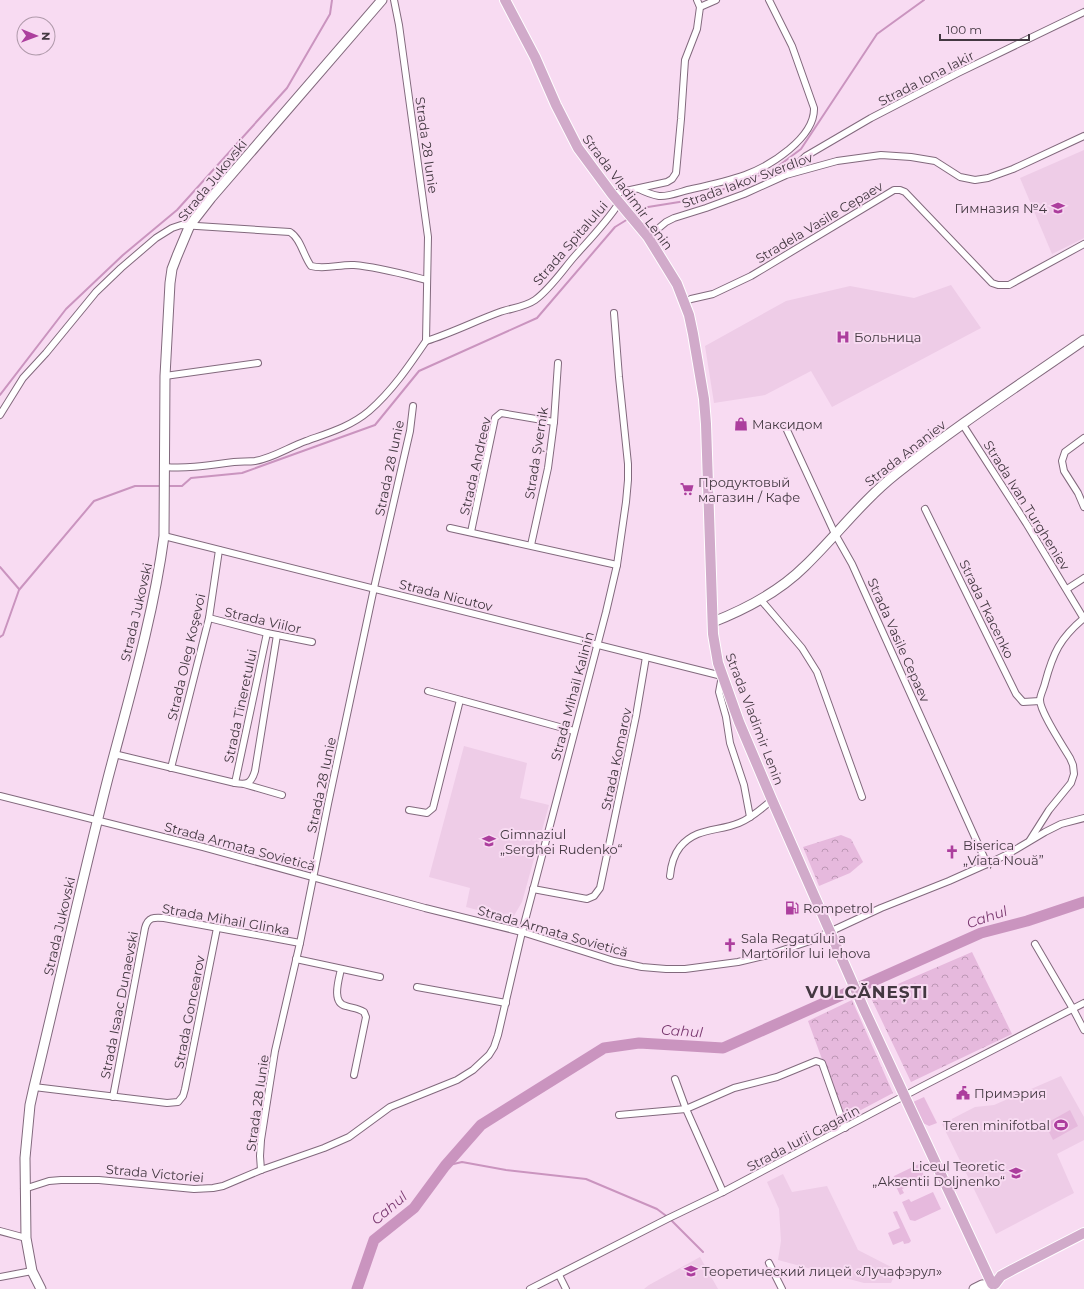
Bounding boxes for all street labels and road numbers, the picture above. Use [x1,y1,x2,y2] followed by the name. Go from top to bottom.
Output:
[875,47,977,109] street label: Strada Iona Iakir
[412,96,442,194] street label: Strada 28 Iunie
[579,131,677,253] street label: Strada Vladimir Lenin
[174,136,250,224] street label: Strada Jukovski
[679,149,815,211] street label: Strada Iakov Sverdlov
[753,177,886,266] street label: Stradela Vasile Cepaev
[529,198,611,288] street label: Strada Spitalului
[521,405,553,501] street label: Strada Șvernik
[456,415,494,517] street label: Strada Andreev
[861,416,949,490] street label: Strada Ananiev
[371,419,407,517] street label: Strada 28 Iunie
[981,437,1074,574] street label: Strada Ivan Turgheniev
[956,557,1018,661] street label: Strada Tkacenko
[117,561,155,663] street label: Strada Jukovski
[864,575,934,705] street label: Strada Vasile Cepaev
[398,576,495,615] street label: Strada Nicutov
[164,592,208,722] street label: Strada Oleg Koşevoi
[223,603,303,637] street label: Strada Viilor
[547,630,597,762] street label: Strada Mihail Kalinin
[220,648,260,764] street label: Strada Tineretului
[722,651,788,787] street label: Strada Vladimir Lenin
[597,705,635,812] street label: Strada Komarov
[303,736,339,834] street label: Strada 28 Iunie
[163,818,317,874] street label: Strada Armata Sovietică
[40,875,78,977] street label: Strada Jukovski
[161,900,291,938] street label: Strada Mihail Glinka
[476,902,630,960] street label: Strada Armata Sovietică
[97,930,141,1080] street label: Strada Isaac Dunaevski
[170,953,208,1070] street label: Strada Goncearov
[242,1054,272,1152] street label: Strada 28 Iunie
[744,1102,862,1174] street label: Strada Iurii Gagarin
[105,1161,205,1185] street label: Strada Victoriei

